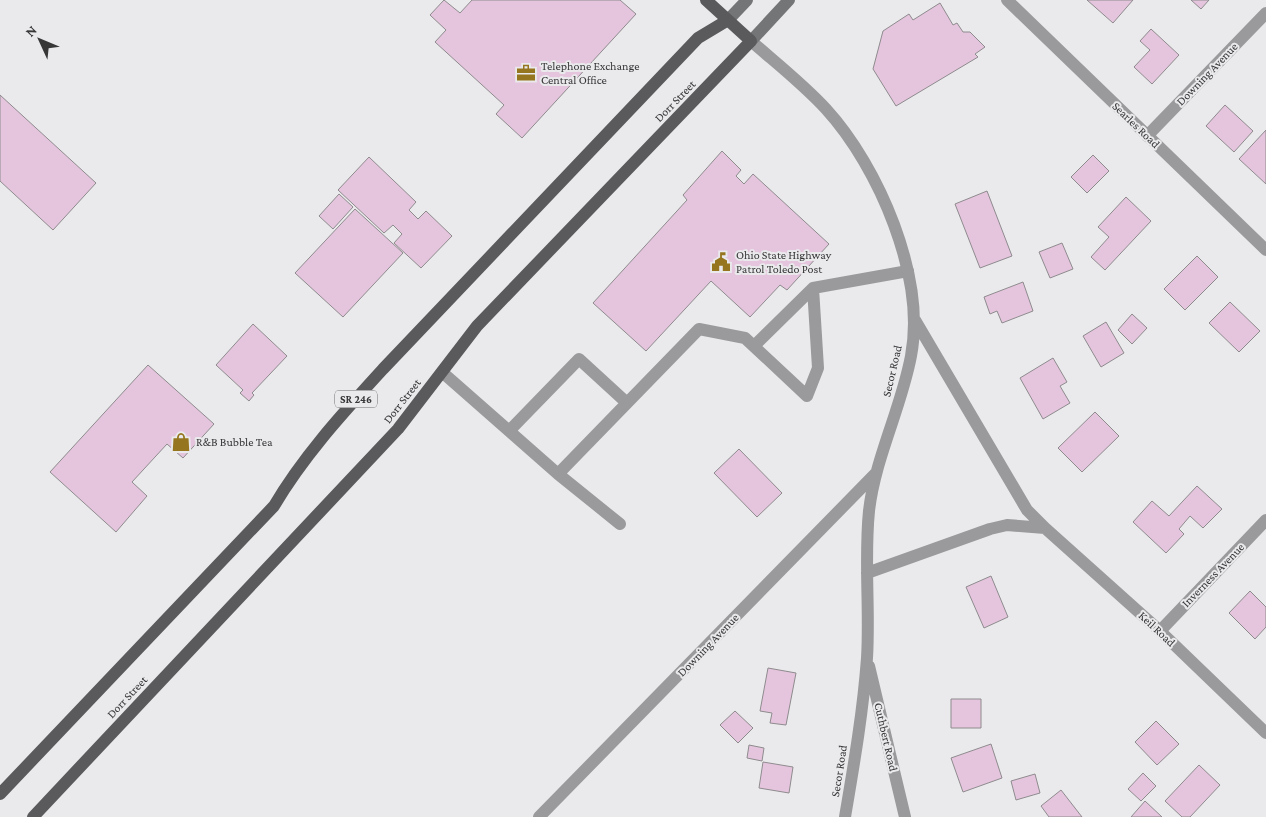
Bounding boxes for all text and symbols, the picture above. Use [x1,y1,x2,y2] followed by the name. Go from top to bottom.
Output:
[15,15,65,65] north arrow
[22,22,40,40] text: N
[1173,40,1241,108] street label: Downing Avenue
[541,59,640,87] place label: Telephone Exchange Central Office
[515,62,537,84] office icon: Telephone Exchange Central Office
[652,76,699,125] street label: Dorr Street
[1109,99,1163,151] street label: Searles Road
[736,248,832,276] place label: Ohio State Highway Patrol Toledo Post
[710,251,732,273] public building icon: Ohio State Highway Patrol Toledo Post
[879,343,905,398] street label: Secor Road
[380,375,424,426] street label: Dorr Street
[335,390,377,408] road number: SR 246
[170,431,192,453] shop icon: R&B Bubble Tea
[196,435,273,449] place label: R&B Bubble Tea
[1179,540,1247,610] street label: Inverness Avenue
[1136,609,1179,650] street label: Keil Road
[674,611,742,679] street label: Downing Avenue
[104,672,151,721] street label: Dorr Street
[871,701,901,773] street label: Cuthbert Road
[828,743,850,798] street label: Secor Road

